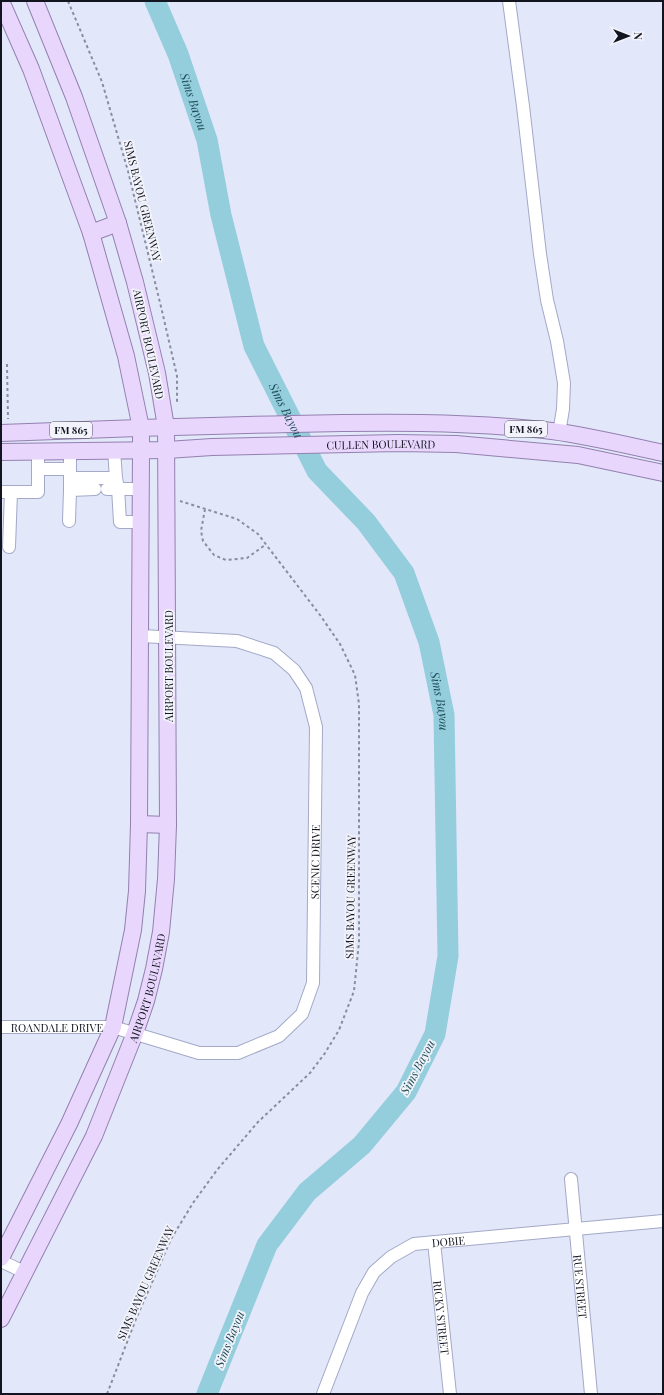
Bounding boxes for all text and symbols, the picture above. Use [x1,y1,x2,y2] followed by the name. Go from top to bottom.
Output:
[608,16,648,56] north arrow
[631,32,646,40] text: N
[177,70,211,133] water label: Sims Bayou
[121,139,165,263] street label: SIMS BAYOU GREENWAY
[130,287,168,400] street label: AIRPORT BOULEVARD
[265,379,307,441] water label: Sims Bayou
[505,421,547,437] road number: FM 865
[50,422,92,438] road number: FM 865
[326,435,435,452] street label: CULLEN BOULEVARD
[161,610,176,723] street label: AIRPORT BOULEVARD
[427,669,452,731] water label: Sims Bayou
[306,824,322,899] street label: SCENIC DRIVE
[341,834,359,959] street label: SIMS BAYOU GREENWAY
[124,932,168,1045] street label: AIRPORT BOULEVARD
[11,1020,103,1035] street label: ROANDALE DRIVE
[395,1037,438,1098] water label: Sims Bayou
[113,1223,177,1343] street label: SIMS BAYOU GREENWAY
[431,1232,466,1250] street label: DOBIE
[571,1254,591,1319] street label: RUE STREET
[431,1280,453,1356] street label: RICKY STREET
[210,1308,248,1371] water label: Sims Bayou

